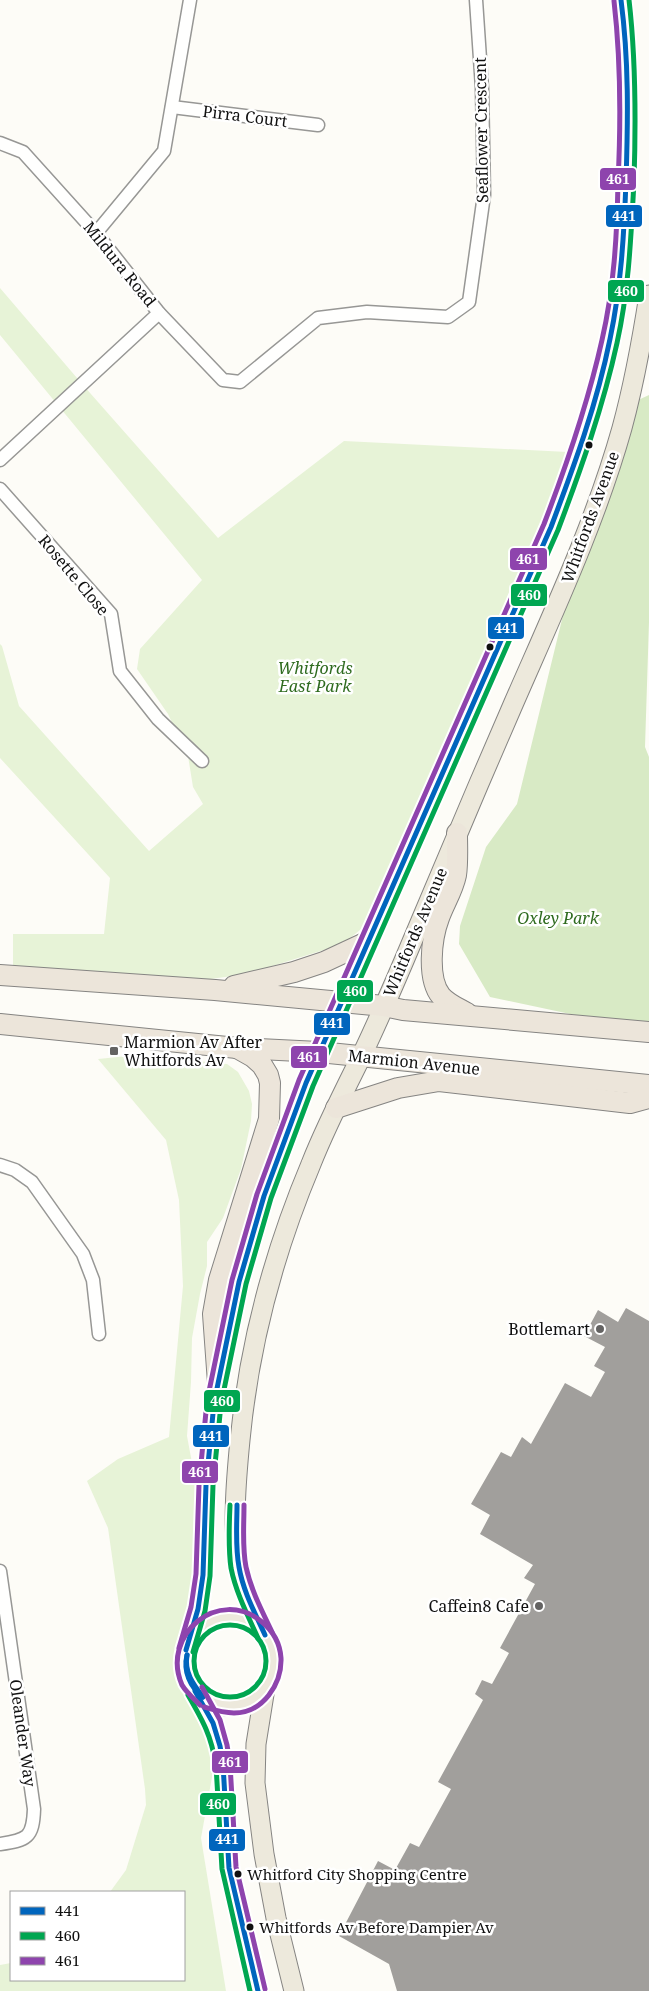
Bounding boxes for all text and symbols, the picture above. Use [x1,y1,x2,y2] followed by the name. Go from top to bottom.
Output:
[469,57,493,203] street label: Seaflower Crescent
[201,100,289,132] street label: Pirra Court
[599,167,637,191] line badge: 461
[606,169,630,188] text: 461
[605,204,643,228] line badge: 441
[612,206,636,225] text: 441
[79,217,161,311] street label: Mildura Road
[607,279,645,303] line badge: 460
[614,281,638,300] text: 460
[584,440,594,450] unlabelled marker
[556,448,624,586] street label: Whitfords Avenue
[34,530,114,620] street label: Rosette Close
[509,547,548,571] line badge: 461
[516,549,540,568] text: 461
[510,583,548,607] line badge: 460
[517,585,541,604] text: 460
[487,616,525,640] line badge: 441
[494,618,518,637] text: 441
[485,642,495,652] unlabelled marker
[277,657,353,697] park label: Whitfords East Park
[378,864,452,1000] street label: Whitfords Avenue
[517,907,600,929] park label: Oxley Park
[336,979,374,1003] line badge: 460
[343,981,367,1000] text: 460
[313,1012,351,1036] line badge: 441
[320,1013,344,1032] text: 441
[124,1031,263,1071] place label: Marmion Av After Whitfords Av
[347,1044,481,1080] street label: Marmion Avenue
[108,1045,120,1057] marker: Marmion Av After Whitfords Av
[290,1045,328,1069] line badge: 461
[297,1047,321,1066] text: 461
[508,1318,590,1340] place label: Bottlemart
[594,1323,606,1335] marker: Bottlemart
[203,1389,241,1413] line badge: 460
[210,1391,234,1410] text: 460
[192,1424,230,1448] line badge: 441
[199,1426,223,1445] text: 441
[181,1460,219,1484] line badge: 461
[188,1462,212,1481] text: 461
[428,1595,529,1617] place label: Caffein8 Cafe
[533,1600,545,1612] marker: Caffein8 Cafe
[5,1678,42,1789] street label: Oleander Way
[211,1750,249,1774] line badge: 461
[218,1752,242,1771] text: 461
[199,1792,237,1816] line badge: 460
[206,1794,230,1813] text: 460
[208,1828,246,1852] line badge: 441
[215,1829,239,1848] text: 441
[247,1864,467,1884] place label: Whitford City Shopping Centre
[233,1869,243,1879] marker: Whitford City Shopping Centre
[10,1891,185,1981] legend
[55,1900,80,1920] text: 441
[259,1917,494,1937] place label: Whitfords Av Before Dampier Av
[245,1922,255,1932] marker: Whitfords Av Before Dampier Av
[55,1925,80,1945] text: 460
[55,1950,80,1970] text: 461

